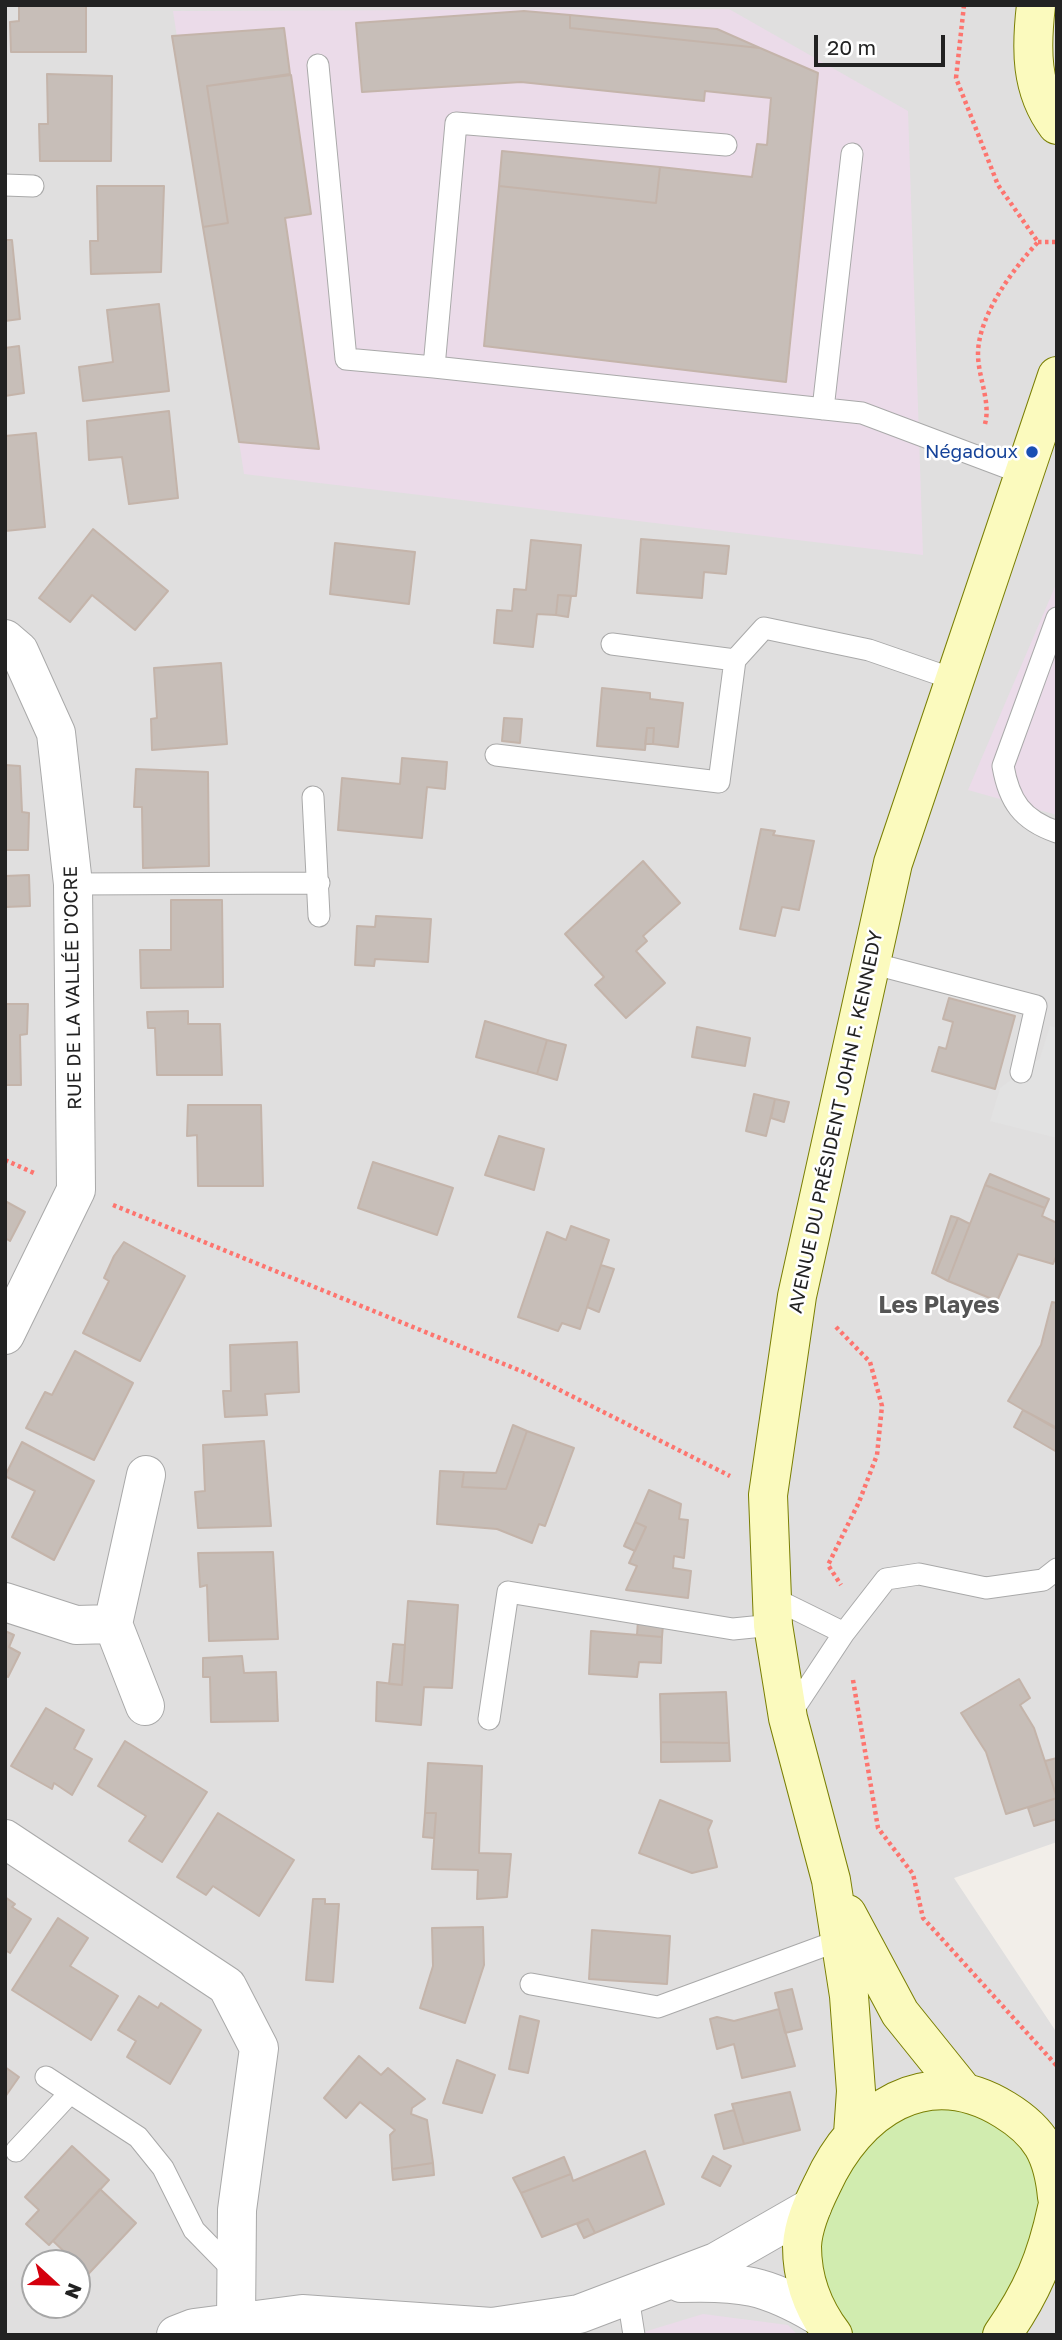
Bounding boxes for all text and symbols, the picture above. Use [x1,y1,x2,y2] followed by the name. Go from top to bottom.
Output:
[817,21,948,65] scale bar
[827,34,876,60] text: 20 m
[925,441,1018,463] place label: Négadoux
[1024,444,1040,460] marker: Négadoux
[59,866,87,1110] street label: RUE DE LA VALLÉE D'OCRE
[784,929,888,1315] street label: AVENUE DU PRÉSIDENT JOHN F. KENNEDY
[878,1292,1000,1320] district label: Les Playes
[21,2249,91,2319] north arrow
[61,2280,87,2302] text: N

